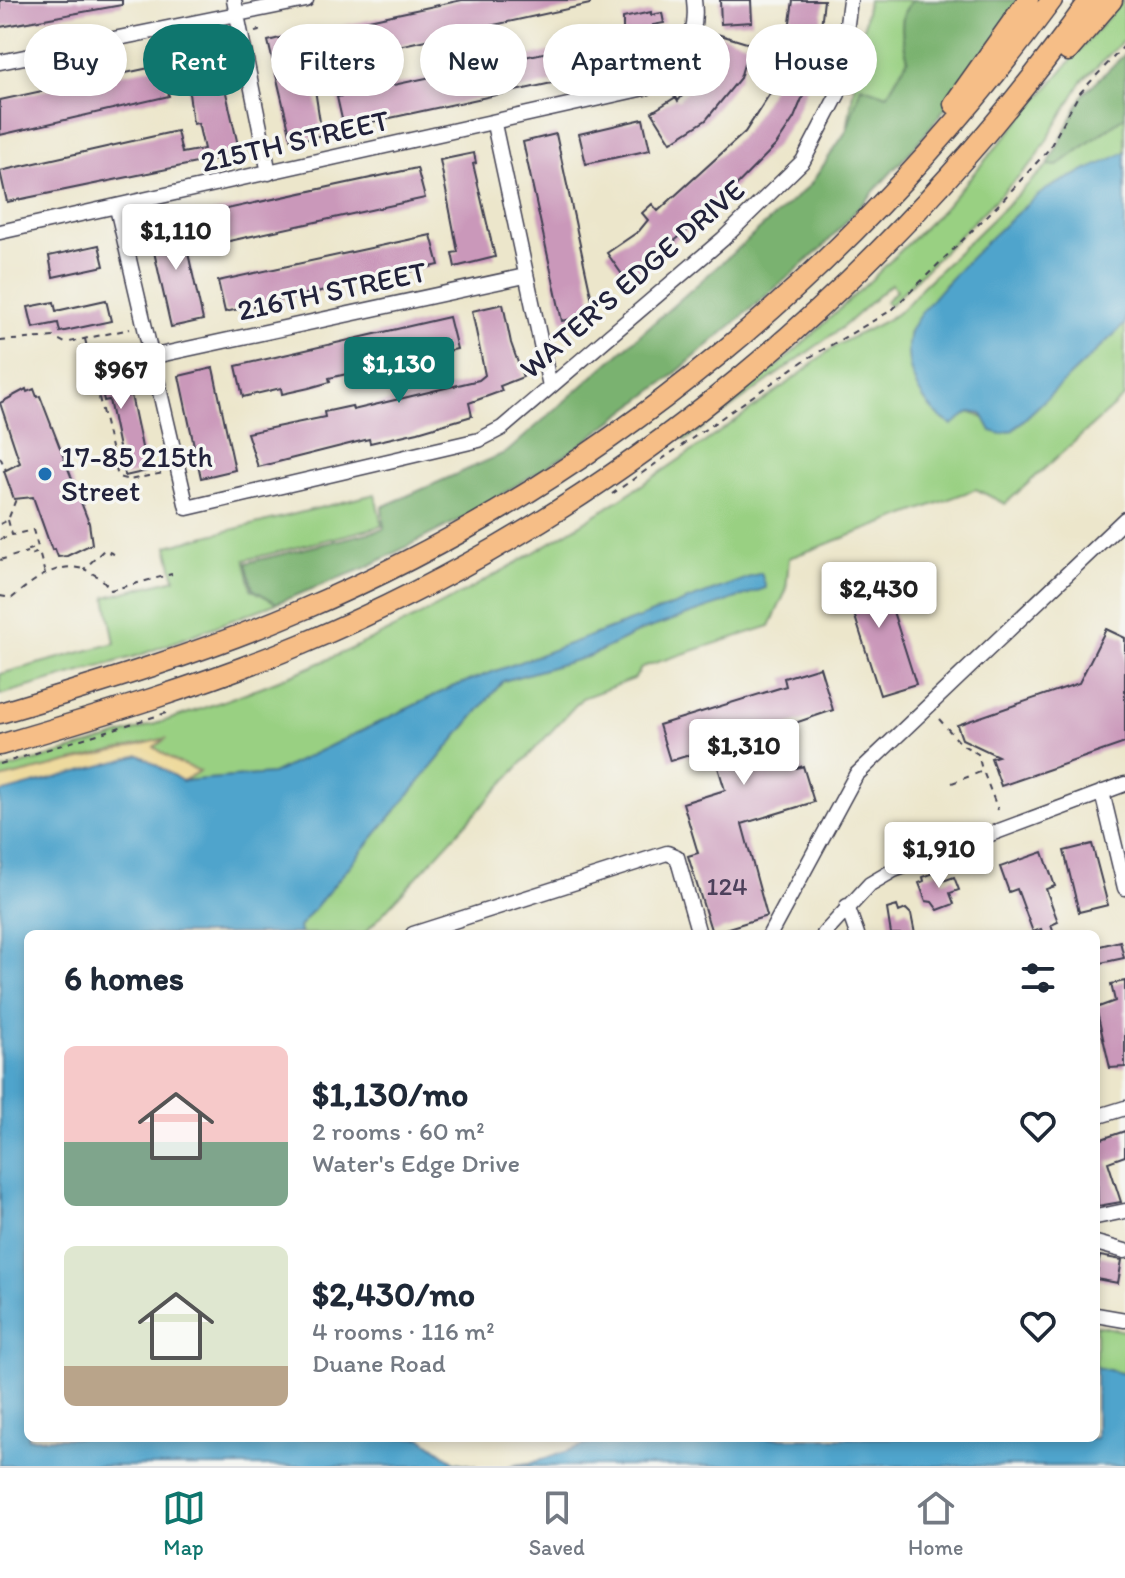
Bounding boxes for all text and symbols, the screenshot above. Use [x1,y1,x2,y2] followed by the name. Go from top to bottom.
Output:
[24,24,127,96] chip: Buy
[143,24,255,96] chip: Rent
[271,24,404,96] chip: Filters
[420,24,527,96] chip: New
[543,24,730,96] chip: Apartment
[746,24,877,96] chip: House
[197,101,393,180] street label: 215TH STREET
[512,171,752,386] street label: WATER'S EDGE DRIVE
[111,204,241,272] pin: $1,110
[140,214,212,246] text: $1,110
[234,252,430,329] street label: 216TH STREET
[334,337,464,405] pin: $1,130
[74,343,168,411] pin: $967
[362,347,436,379] text: $1,130
[94,353,148,385] text: $967
[61,438,213,509] place label: 17-85 215th Street
[36,465,54,483] marker: 17-85 215th Street
[814,562,944,630] pin: $2,430
[840,572,918,604] text: $2,430
[679,719,809,787] pin: $1,310
[707,729,781,761] text: $1,310
[874,822,1004,890] pin: $1,910
[902,832,976,864] text: $1,910
[706,870,748,902] house number: 124
[1016,956,1060,1000] icon: filters
[64,958,184,999] text: 6 homes
[312,1074,468,1115] text: $1,130/mo
[128,1078,224,1174] icon: home
[1016,1104,1060,1148] icon: heart
[312,1115,485,1147] text: 2 rooms · 60 m²
[312,1147,520,1179] text: Water's Edge Drive
[312,1274,475,1315] text: $2,430/mo
[128,1278,224,1374] icon: home
[1016,1304,1060,1348] icon: heart
[312,1315,495,1347] text: 4 rooms · 116 m²
[312,1347,446,1379] text: Duane Road
[162,1486,206,1561] tab: Map
[529,1486,585,1561] tab: Saved
[908,1486,963,1561] tab: Home

